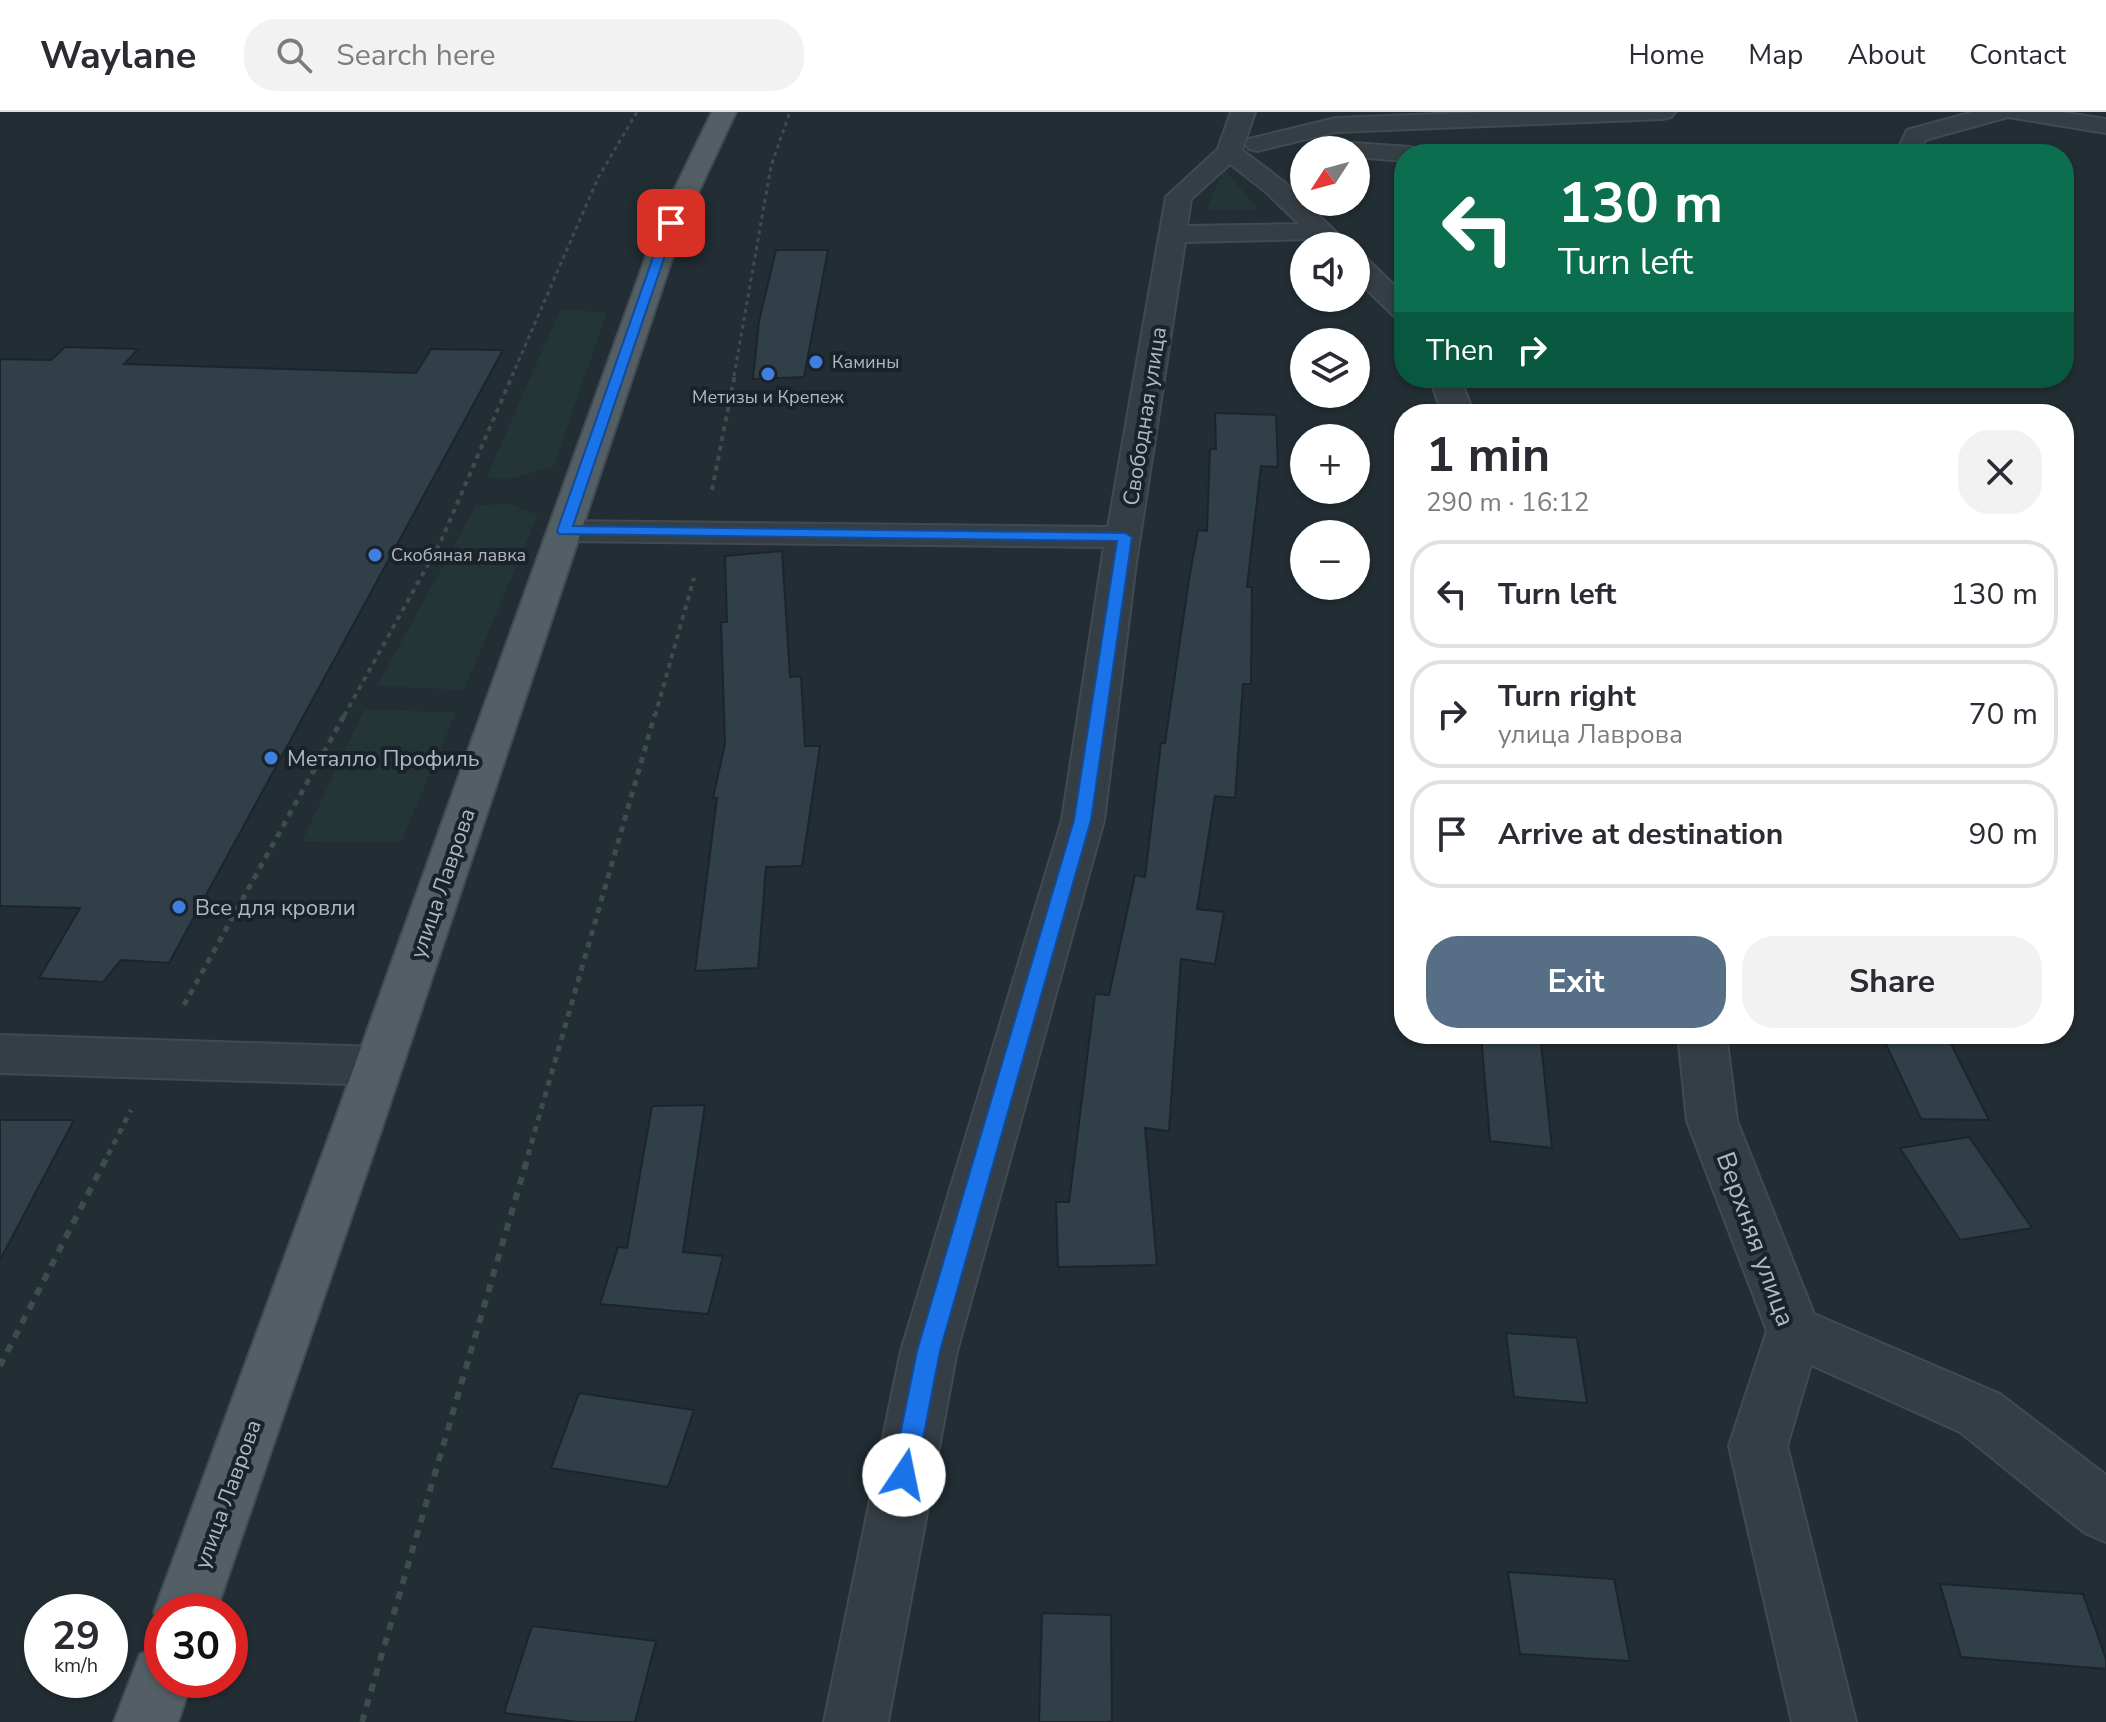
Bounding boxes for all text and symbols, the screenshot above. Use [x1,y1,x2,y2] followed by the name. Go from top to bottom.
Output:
[244,19,804,91] search box
[40,30,196,81] text: Waylane
[272,33,316,77] icon: search
[336,35,495,76] text: Search here
[1629,36,1704,74] text: Home
[1748,36,1803,74] text: Map
[1847,36,1925,74] text: About
[1969,36,2066,74] text: Contact
[1290,136,1370,216] north arrow
[1290,136,1370,600] map controls
[1558,165,1723,242] text: 130 m
[1426,176,1530,280] icon: left
[637,189,705,257] pin
[649,201,693,245] icon: arrive
[1290,232,1370,312] button: sound
[1558,238,1693,287] text: Turn left
[1116,324,1174,508] street label: Свободная улица
[1290,328,1370,408] button: layers
[1510,328,1554,372] icon: right
[1426,330,1494,371] text: Then
[832,350,899,374] place label: Камины
[807,353,825,371] marker: Камины
[759,365,777,383] marker: Метизы и Крепеж
[692,385,845,409] place label: Метизы и Крепеж
[1426,422,1550,488] text: 1 min
[1290,424,1370,504] button: +
[1958,430,2042,514] button: close
[1426,485,1589,520] text: 290 m · 16:12
[1290,520,1370,600] button: −
[391,543,526,567] place label: Скобяная лавка
[366,546,384,564] marker: Скобяная лавка
[1430,572,1474,616] icon: left
[1498,574,1616,615] text: Turn left
[1951,574,2038,615] text: 130 m
[1498,676,1636,717] text: Turn right
[1430,692,1474,736] icon: right
[1969,694,2038,735] text: 70 m
[1498,717,1683,752] text: улица Лаврова
[287,744,480,774] place label: Металло Профиль
[262,749,280,767] marker: Металло Профиль
[403,804,483,962] street label: улица Лаврова
[1430,812,1474,856] icon: arrive
[1498,814,1783,855] text: Arrive at destination
[1969,814,2038,855] text: 90 m
[195,893,356,923] place label: Все для кровли
[170,898,188,916] marker: Все для кровли
[1426,936,1726,1028] button: Exit
[1742,936,2042,1028] button: Share
[1708,1147,1803,1331] street label: Верхняя улица
[187,1416,269,1573] street label: улица Лаврова
[862,1433,946,1517] position arrow
[144,1594,248,1698] speed limit sign: 30
[52,1609,100,1663] text: 29
[54,1652,98,1679] text: km/h

